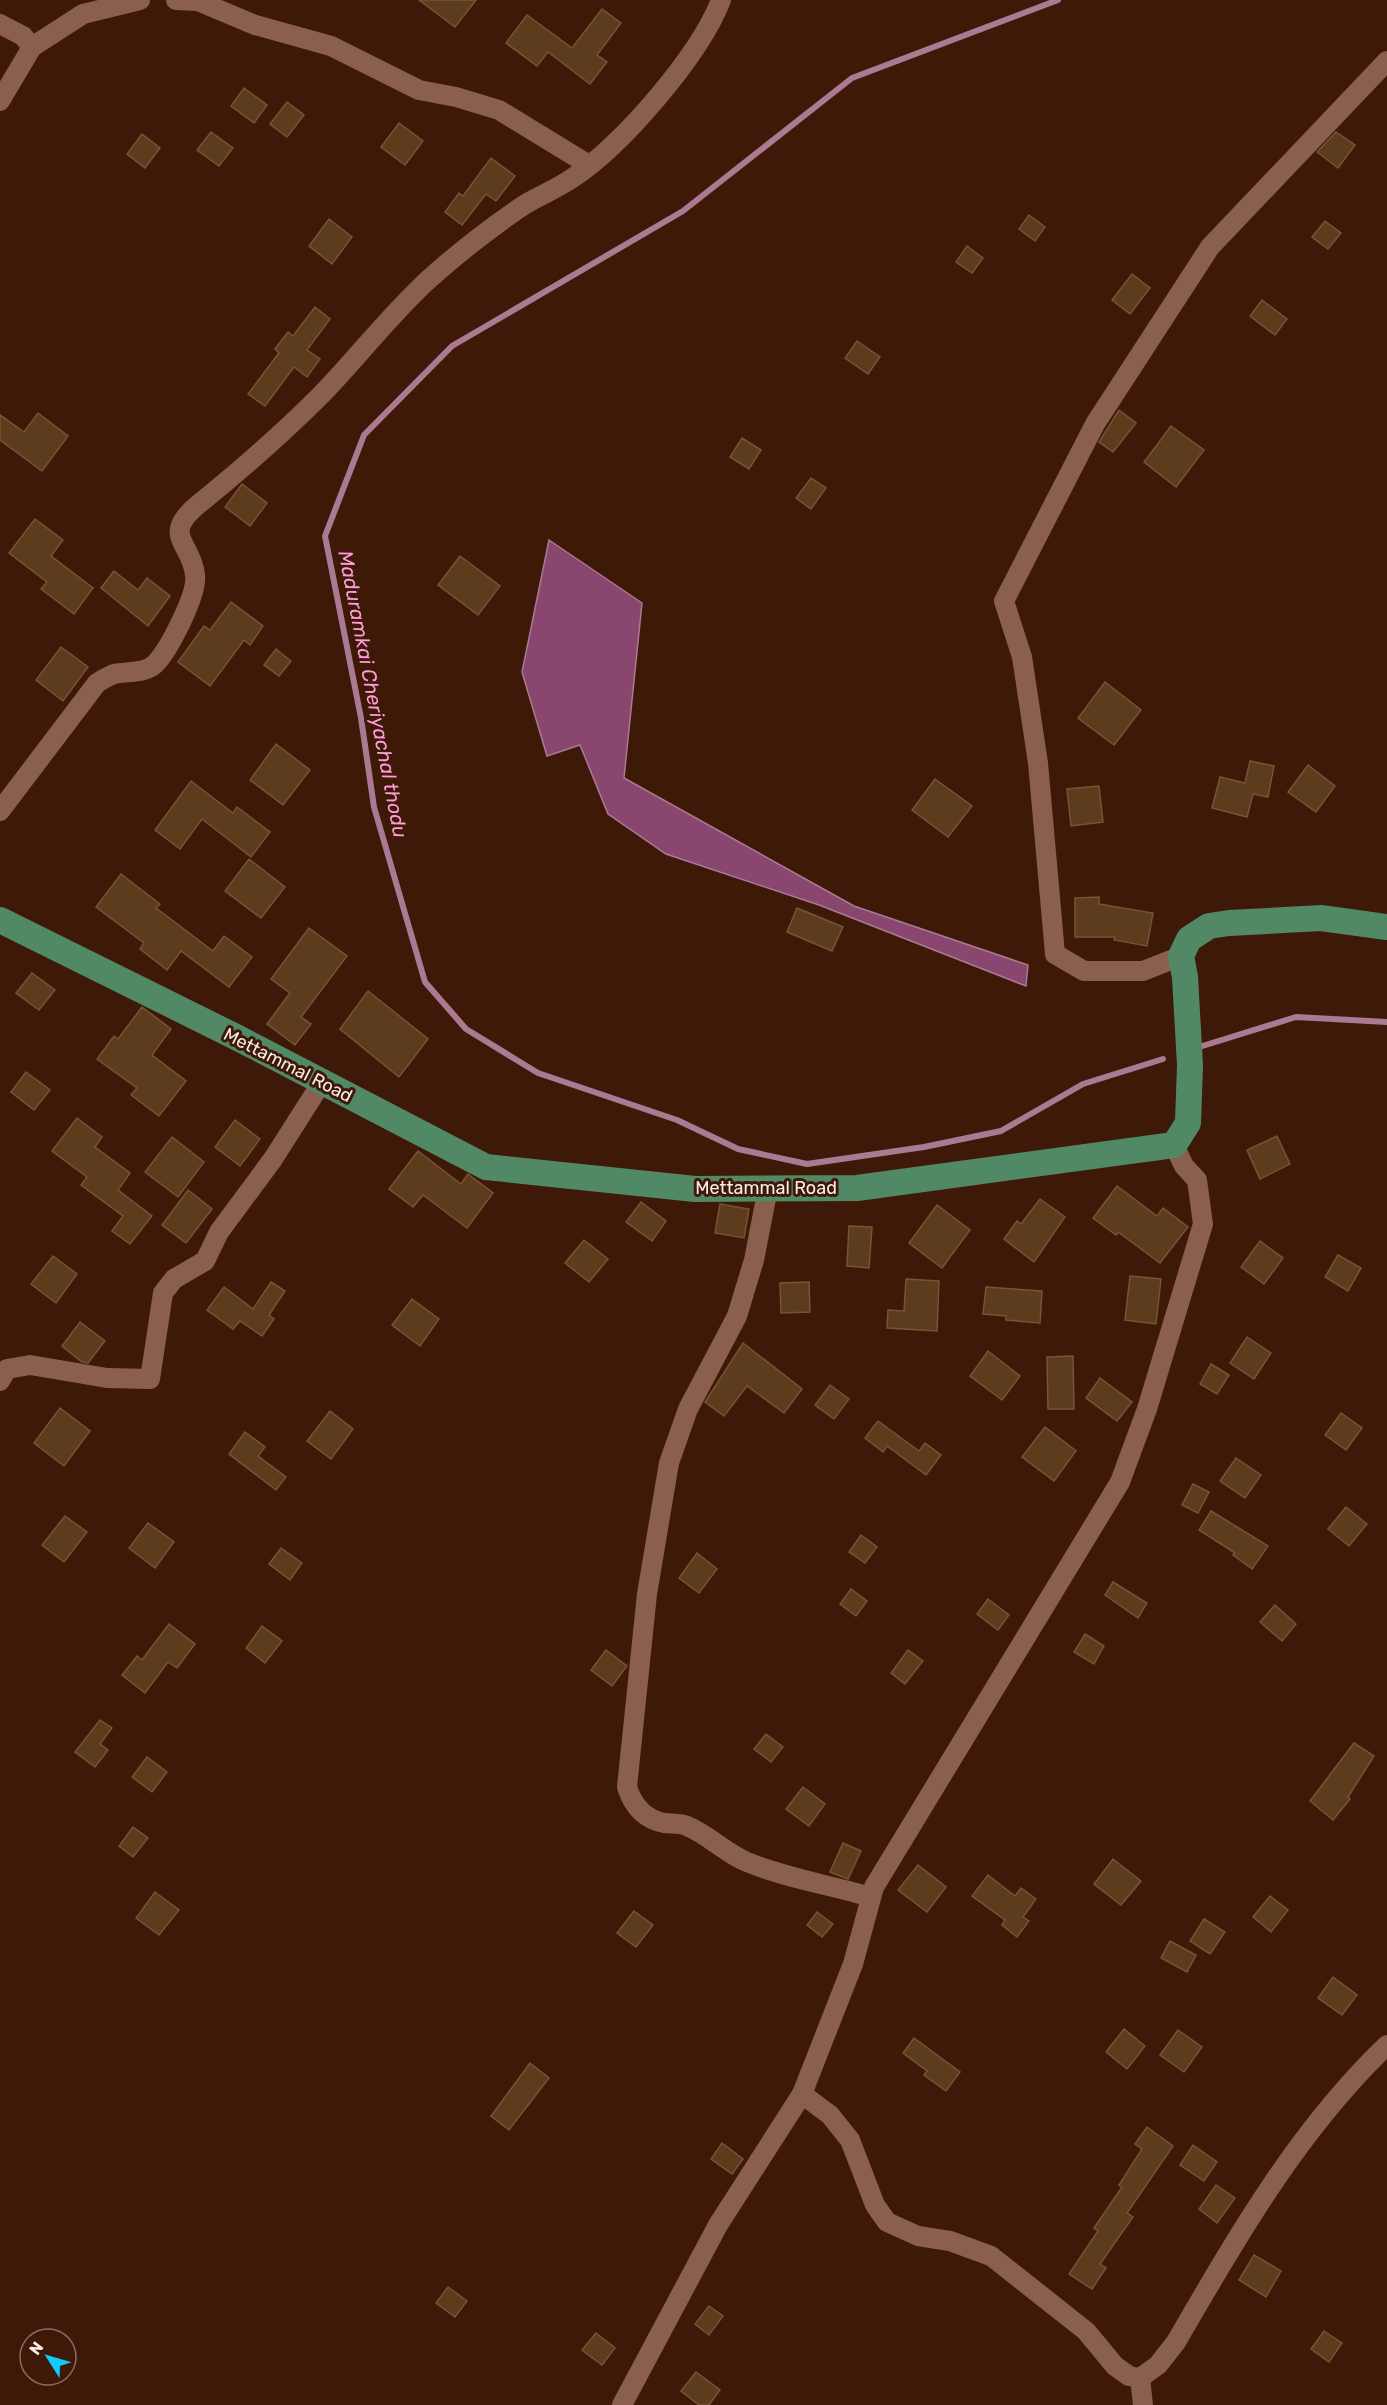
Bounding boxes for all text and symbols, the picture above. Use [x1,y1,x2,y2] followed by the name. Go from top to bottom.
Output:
[333,548,413,840] water label: Maduramkai Cheriyachal thodu
[220,1023,356,1107] street label: Mettammal Road
[695,1177,837,1199] street label: Mettammal Road
[18,2327,78,2387] north arrow
[25,2338,47,2359] text: N

